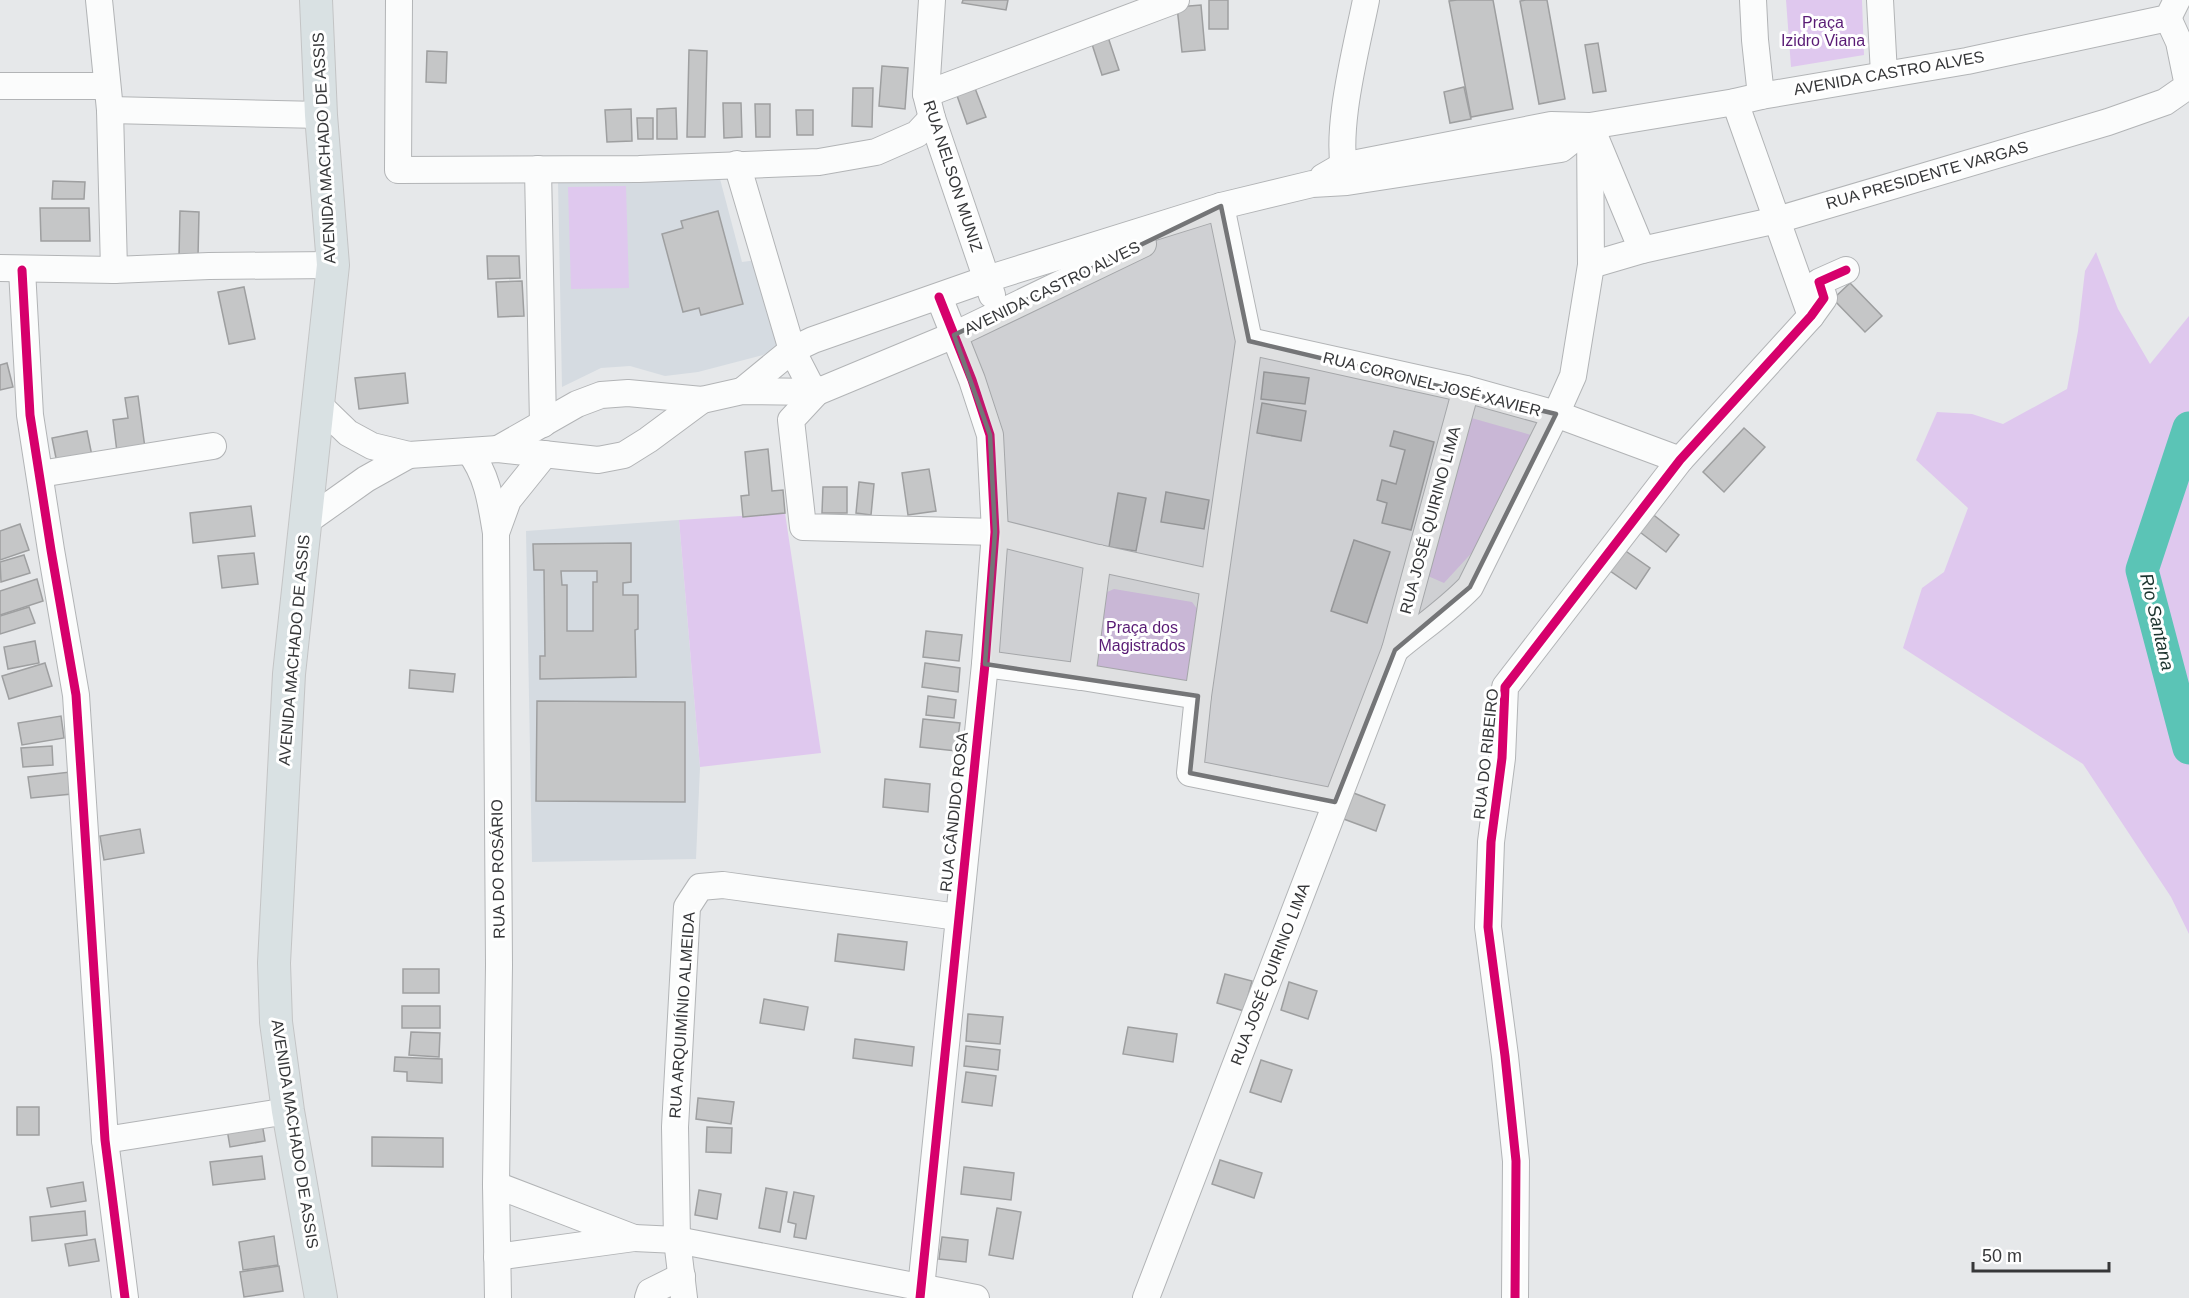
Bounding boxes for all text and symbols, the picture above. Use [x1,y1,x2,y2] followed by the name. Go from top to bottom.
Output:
[1781,14,1865,49] park label: Praça Izidro Viana
[309,32,339,264] street label: AVENIDA MACHADO DE ASSIS
[1792,48,1986,98] street label: AVENIDA CASTRO ALVES
[920,98,986,254] street label: RUA NELSON MUNIZ
[1824,138,2030,212] street label: RUA PRESIDENTE VARGAS
[961,238,1143,338] street label: AVENIDA CASTRO ALVES
[1321,348,1543,419] street label: RUA CORONEL JOSÉ XAVIER
[1396,424,1463,616] street label: RUA JOSÉ QUIRINO LIMA
[275,534,313,766] street label: AVENIDA MACHADO DE ASSIS
[2136,571,2178,673] water label: Rio Santana
[1098,619,1186,654] park label: Praça dos Magistrados
[1471,688,1501,820] street label: RUA DO RIBEIRO
[936,731,971,893] street label: RUA CÂNDIDO ROSA
[487,799,508,939] street label: RUA DO ROSÁRIO
[1226,880,1313,1068] street label: RUA JOSÉ QUIRINO LIMA
[665,911,698,1119] street label: RUA ARQUIMÍNIO ALMEIDA
[268,1018,322,1250] street label: AVENIDA MACHADO DE ASSIS
[1973,1235,2110,1273] scale bar
[1982,1246,2022,1266] text: 50 m

